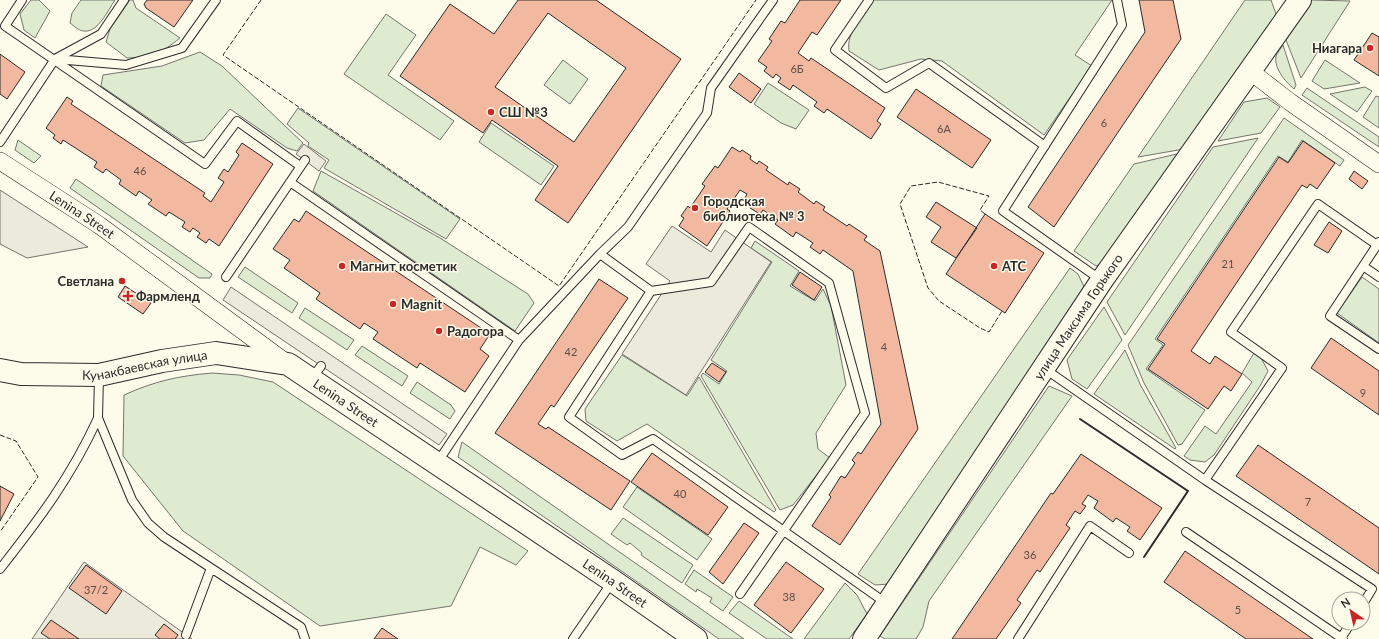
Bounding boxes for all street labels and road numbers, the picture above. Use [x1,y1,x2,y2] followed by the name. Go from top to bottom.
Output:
[47,187,118,242] street label: Lenina Street
[1030,251,1126,383] street label: улица Максима Горького
[82,346,208,383] street label: Кунакбаевская улица
[310,375,382,430] street label: Lenina Street
[580,555,651,611] street label: Lenina Street

